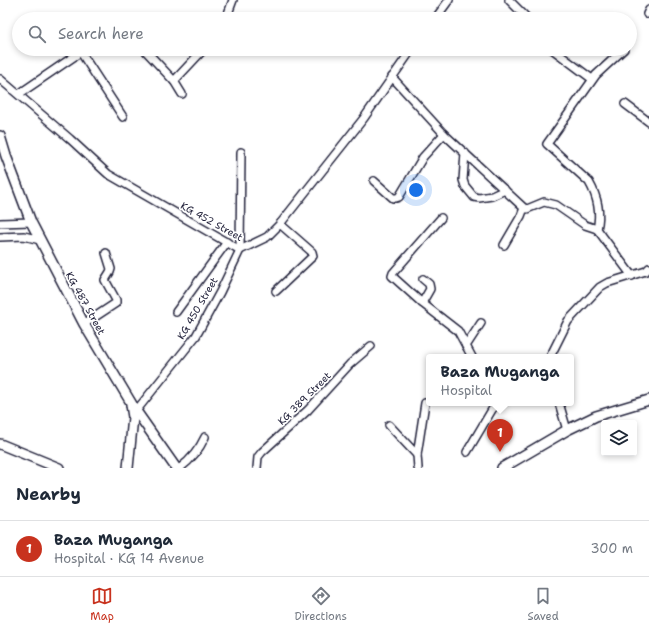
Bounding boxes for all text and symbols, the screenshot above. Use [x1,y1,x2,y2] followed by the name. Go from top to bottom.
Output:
[12,12,637,56] search box
[26,23,48,45] icon: search
[58,24,144,44] text: Search here
[406,180,426,200] your location
[178,199,245,244] street label: KG 452 Street
[63,269,108,337] street label: KG 487 Street
[174,275,220,342] street label: KG 450 Street
[426,354,574,406] popup
[441,362,559,382] text: Baza Muganga
[275,369,334,428] street label: KG 389 Street
[441,382,492,399] text: Hospital
[487,419,513,452] pin: 1
[601,420,637,456] map controls
[601,420,637,456] button: layers
[16,483,81,505] text: Nearby
[54,530,173,550] text: Baza Muganga
[26,540,32,557] text: 1
[590,540,633,557] text: 300 m
[54,550,204,567] text: Hospital · KG 14 Avenue
[90,585,114,624] tab: Map
[294,585,347,624] tab: Directions
[527,585,559,624] tab: Saved

